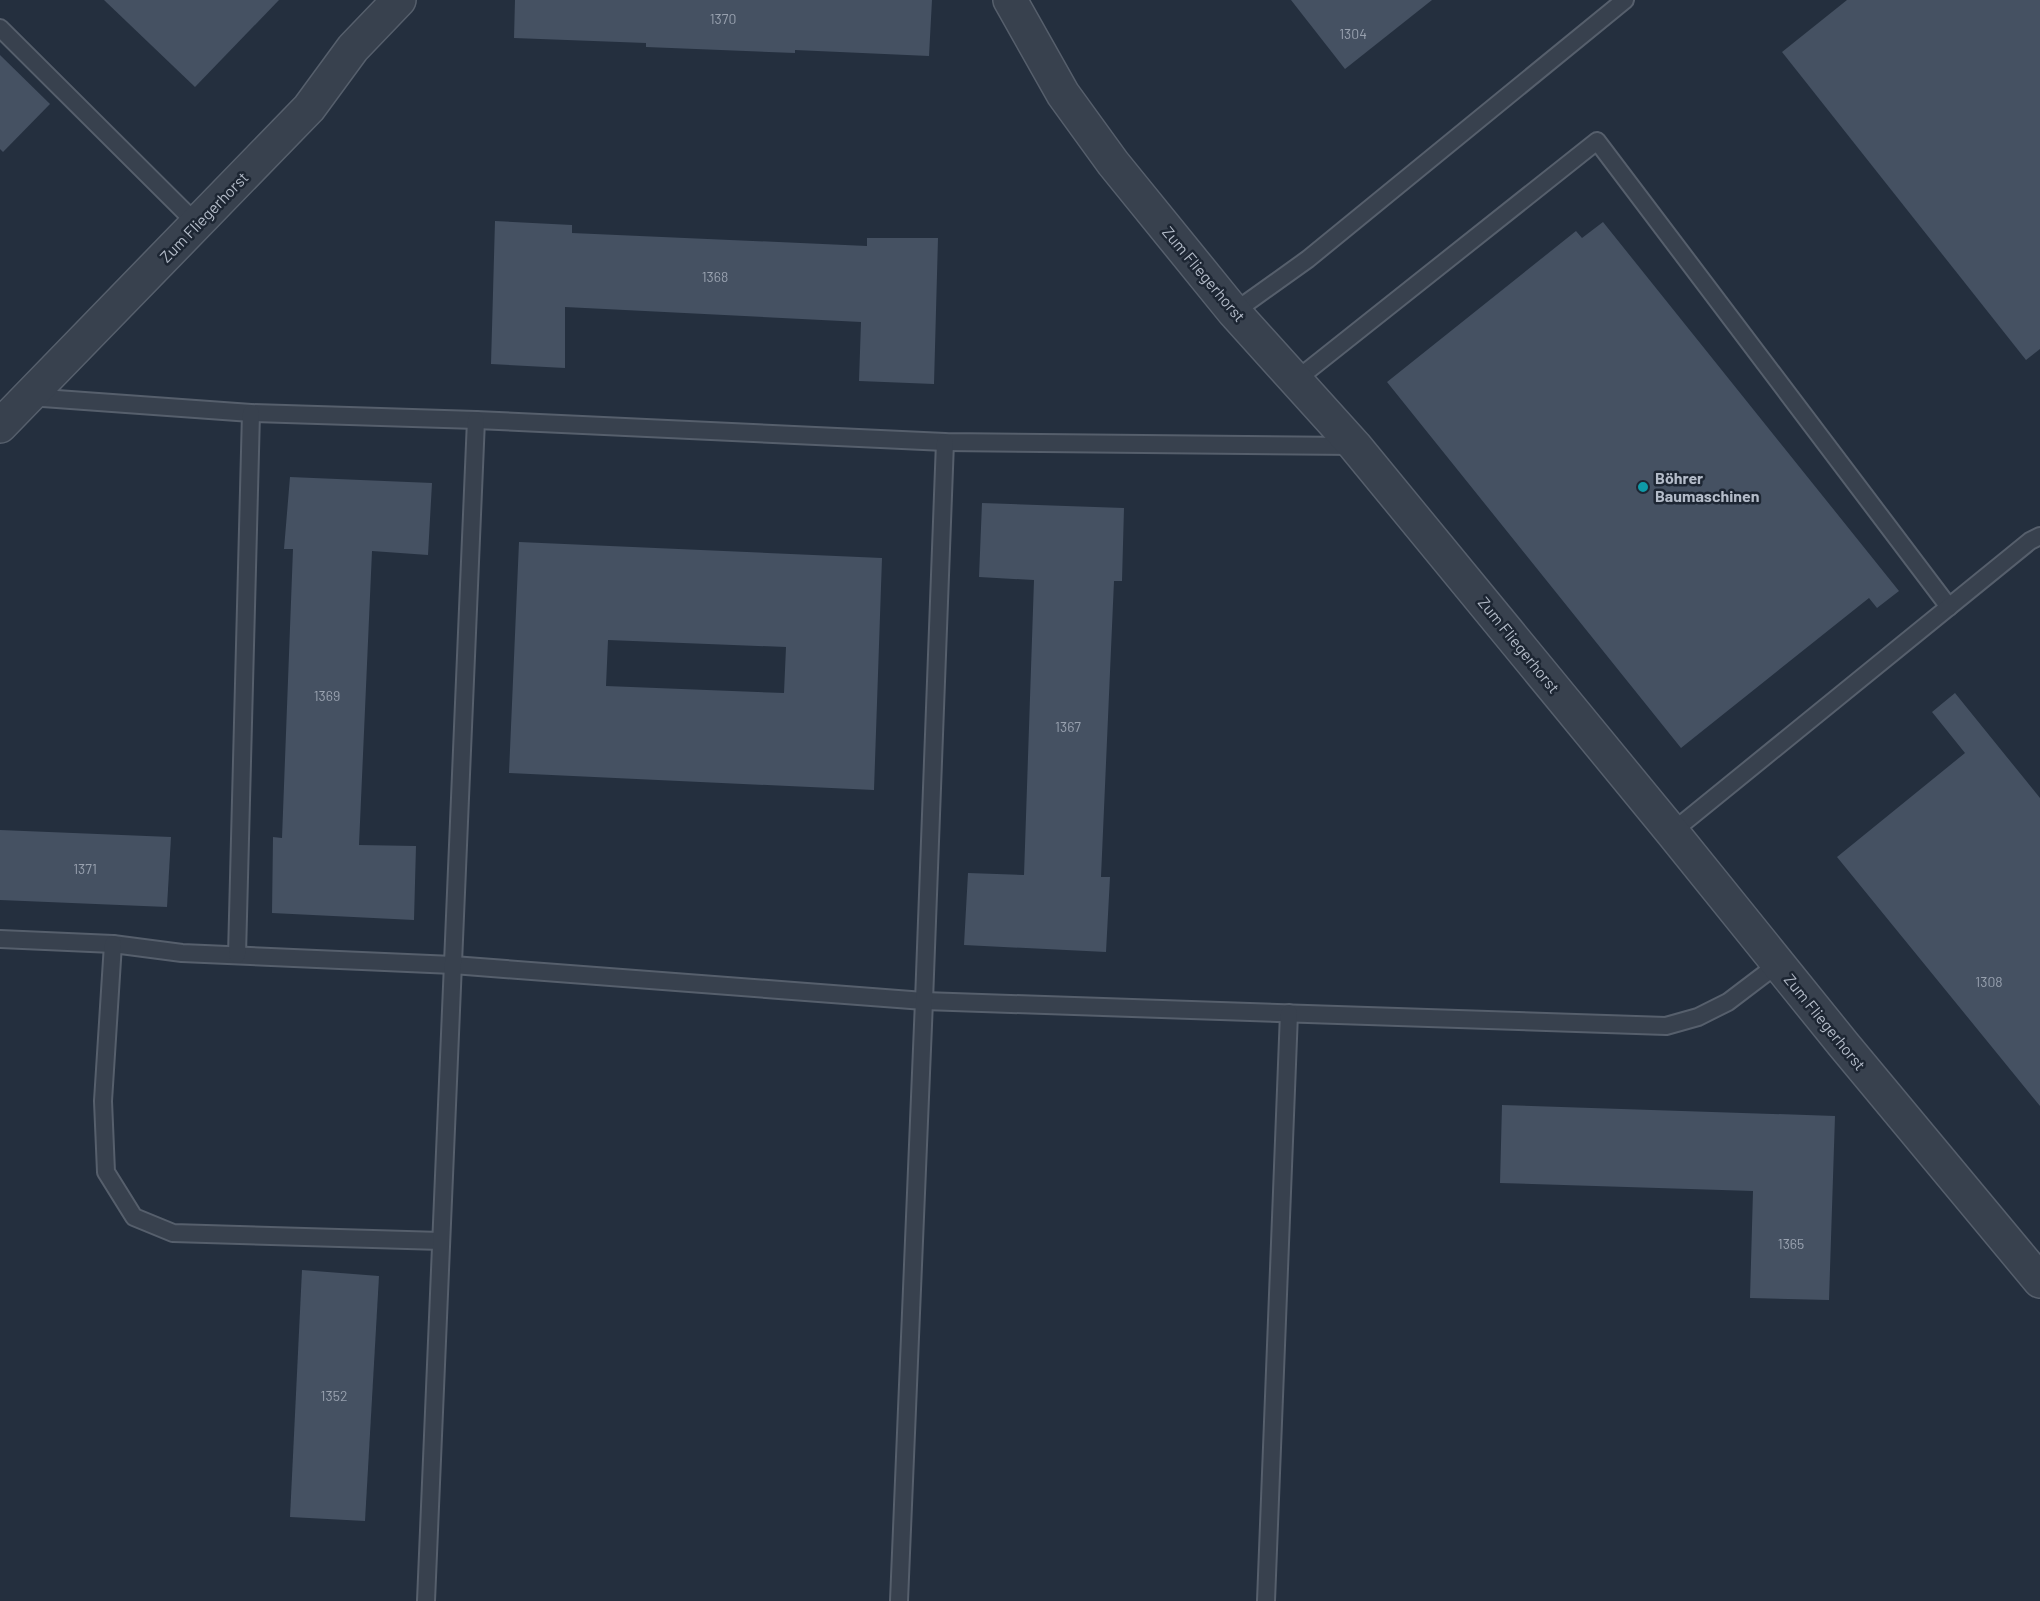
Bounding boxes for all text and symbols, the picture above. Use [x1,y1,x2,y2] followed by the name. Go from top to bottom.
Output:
[710,10,736,27] house number: 1370
[1339,25,1367,42] house number: 1304
[156,167,252,266] street label: Zum Fliegerhorst
[1159,222,1250,325] street label: Zum Fliegerhorst
[702,268,728,285] house number: 1368
[1655,468,1760,505] place label: Böhrer Baumaschinen
[1636,480,1650,494] marker: Böhrer Baumaschinen
[1475,593,1564,697] street label: Zum Fliegerhorst
[314,687,340,704] house number: 1369
[1055,718,1081,735] house number: 1367
[73,860,97,877] house number: 1371
[1781,970,1870,1074] street label: Zum Fliegerhorst
[1975,973,2003,990] house number: 1308
[1778,1235,1804,1252] house number: 1365
[321,1387,347,1404] house number: 1352

